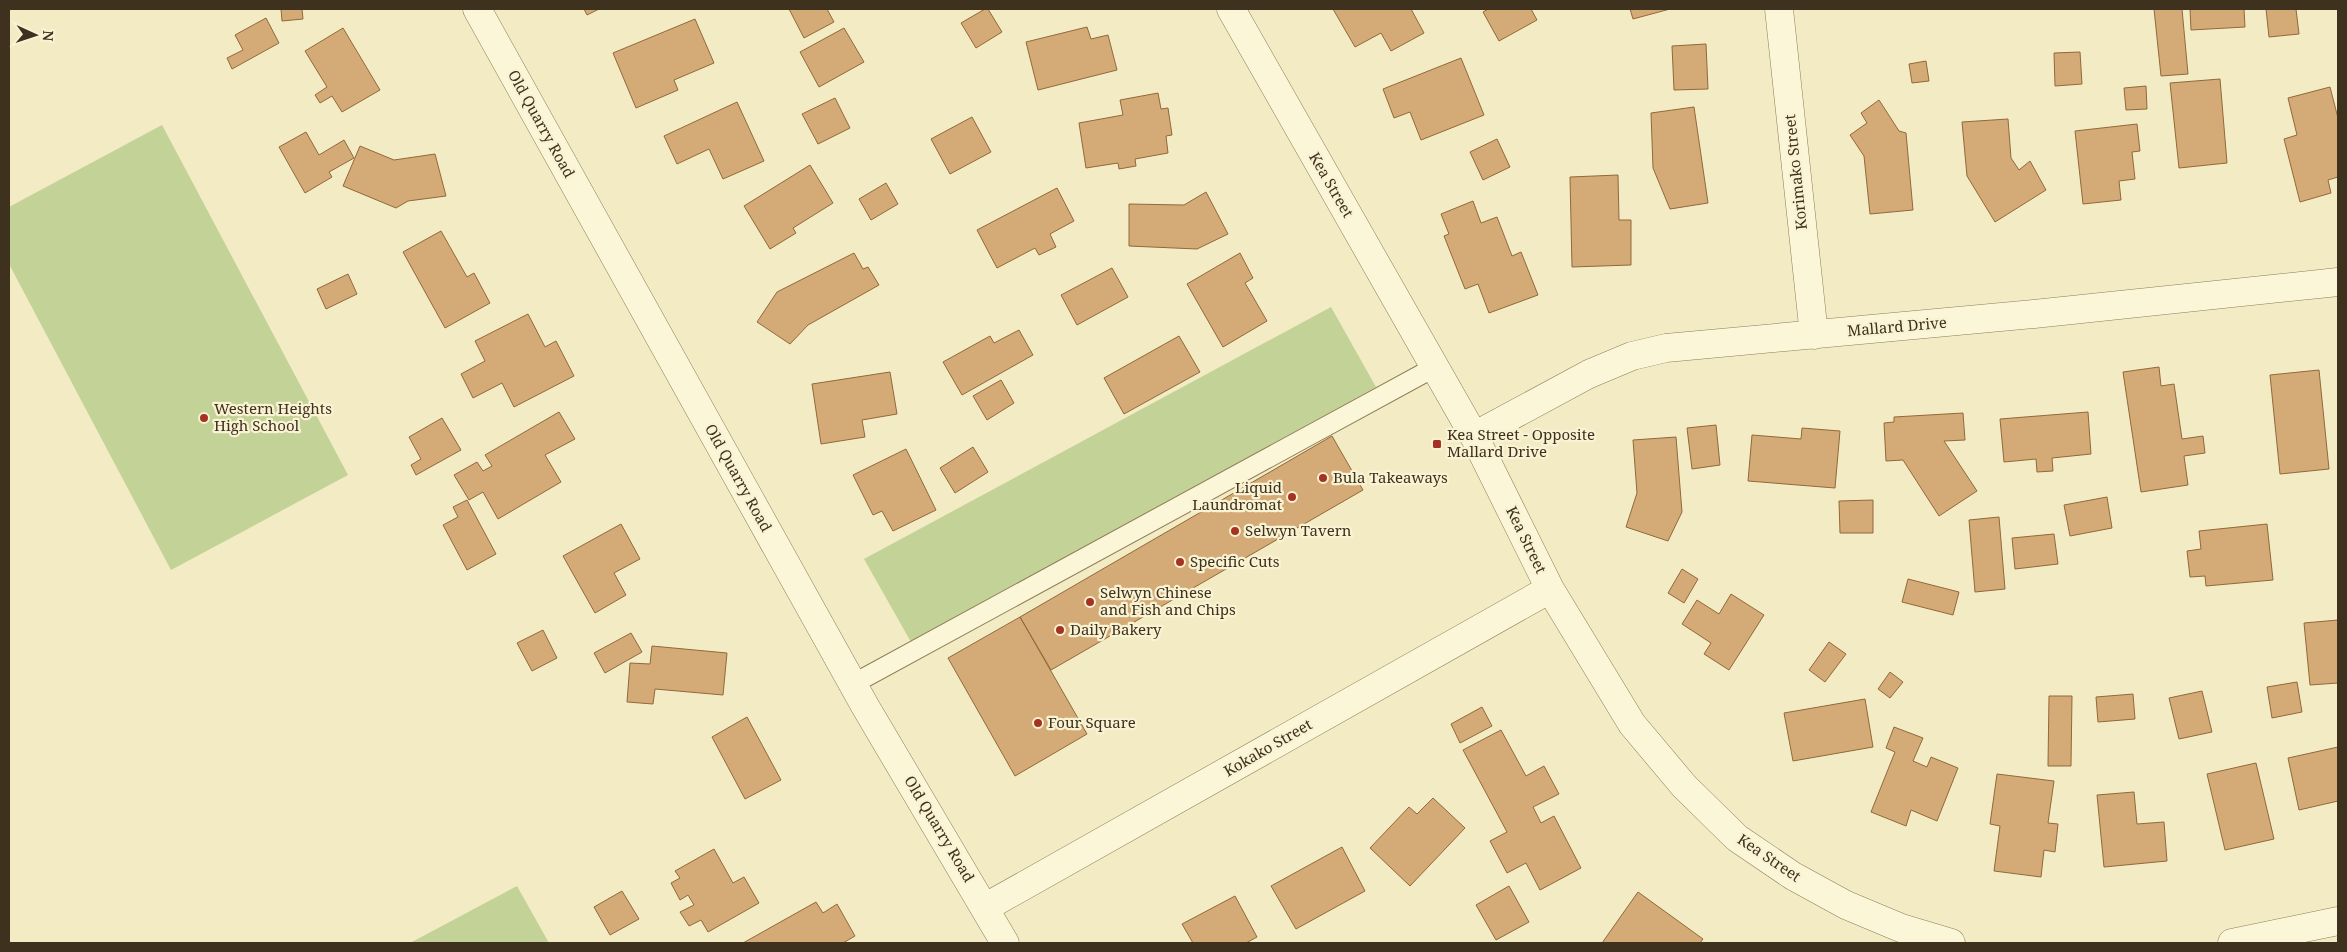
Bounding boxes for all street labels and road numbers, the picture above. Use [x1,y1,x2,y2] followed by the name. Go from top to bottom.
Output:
[504,66,580,181] street label: Old Quarry Road
[1779,113,1811,231] street label: Korimako Street
[1305,148,1359,221] street label: Kea Street
[1846,312,1948,340] street label: Mallard Drive
[701,420,777,535] street label: Old Quarry Road
[1502,503,1552,576] street label: Kea Street
[1220,714,1315,781] street label: Kokako Street
[900,772,980,885] street label: Old Quarry Road
[1734,829,1805,886] street label: Kea Street

